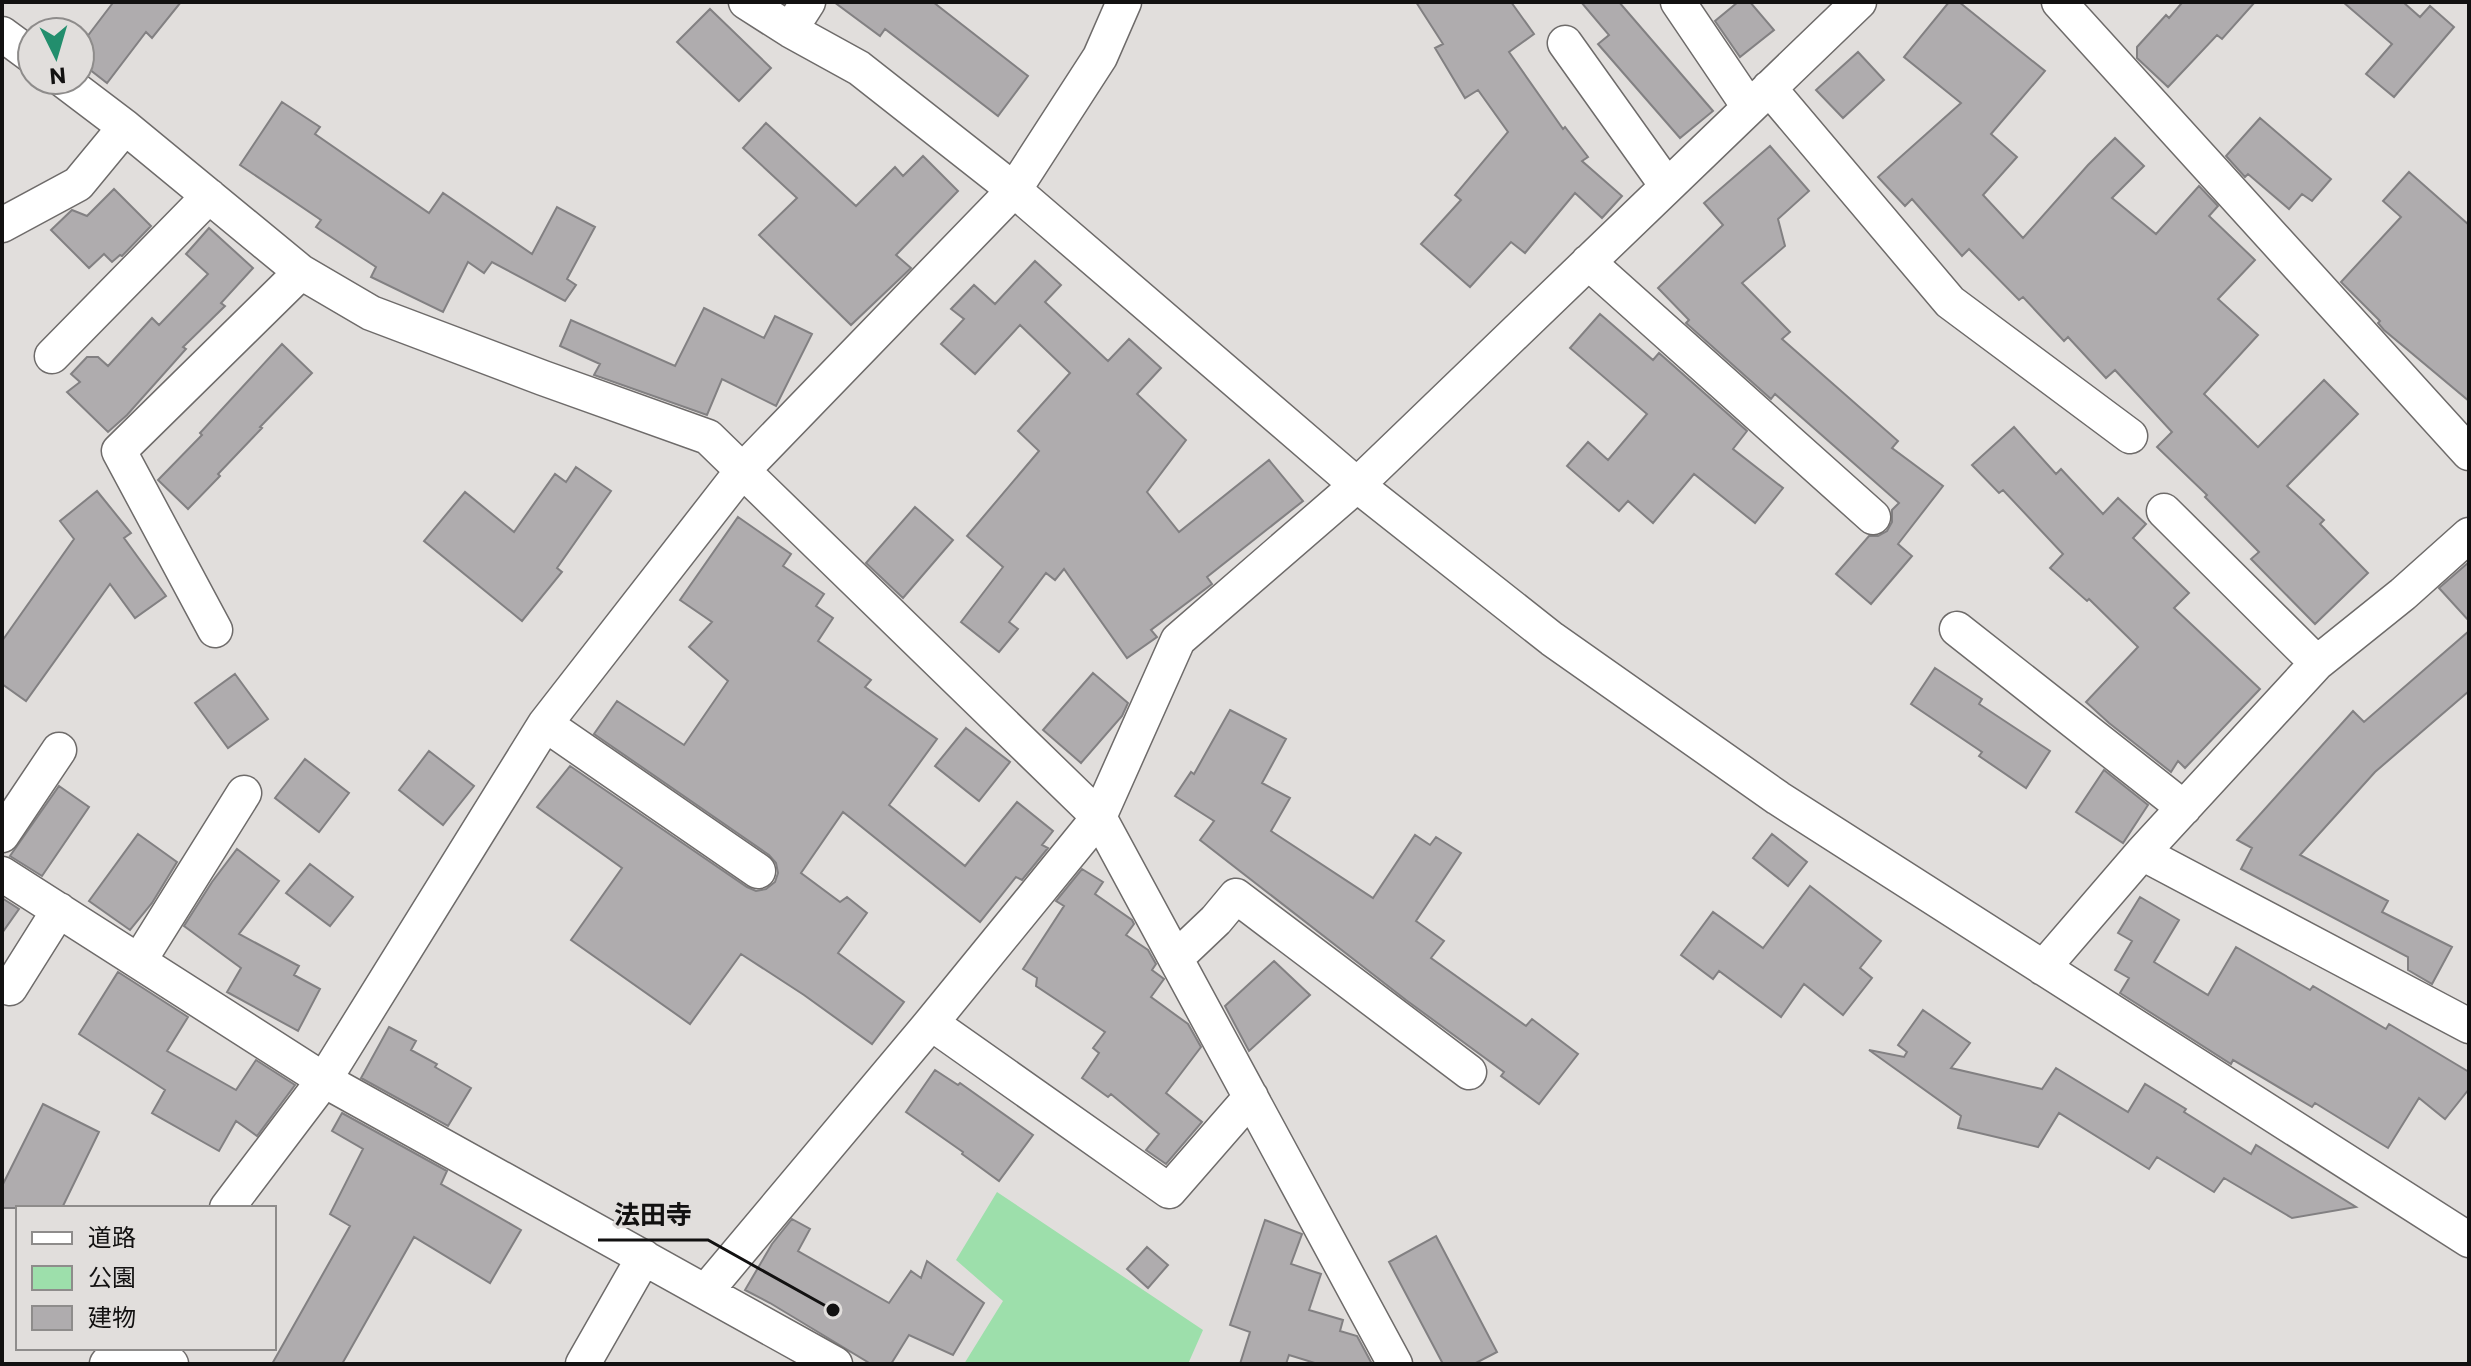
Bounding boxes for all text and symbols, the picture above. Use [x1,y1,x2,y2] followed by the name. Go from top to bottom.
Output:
[16,16,96,96] north arrow
[48,62,67,91] text: N
[598,1190,708,1240] callout: 法田寺
[614,1198,692,1229] text: 法田寺
[16,1206,276,1350] legend
[88,1222,136,1251] text: 道路
[88,1262,136,1291] text: 公園
[88,1302,136,1331] text: 建物

